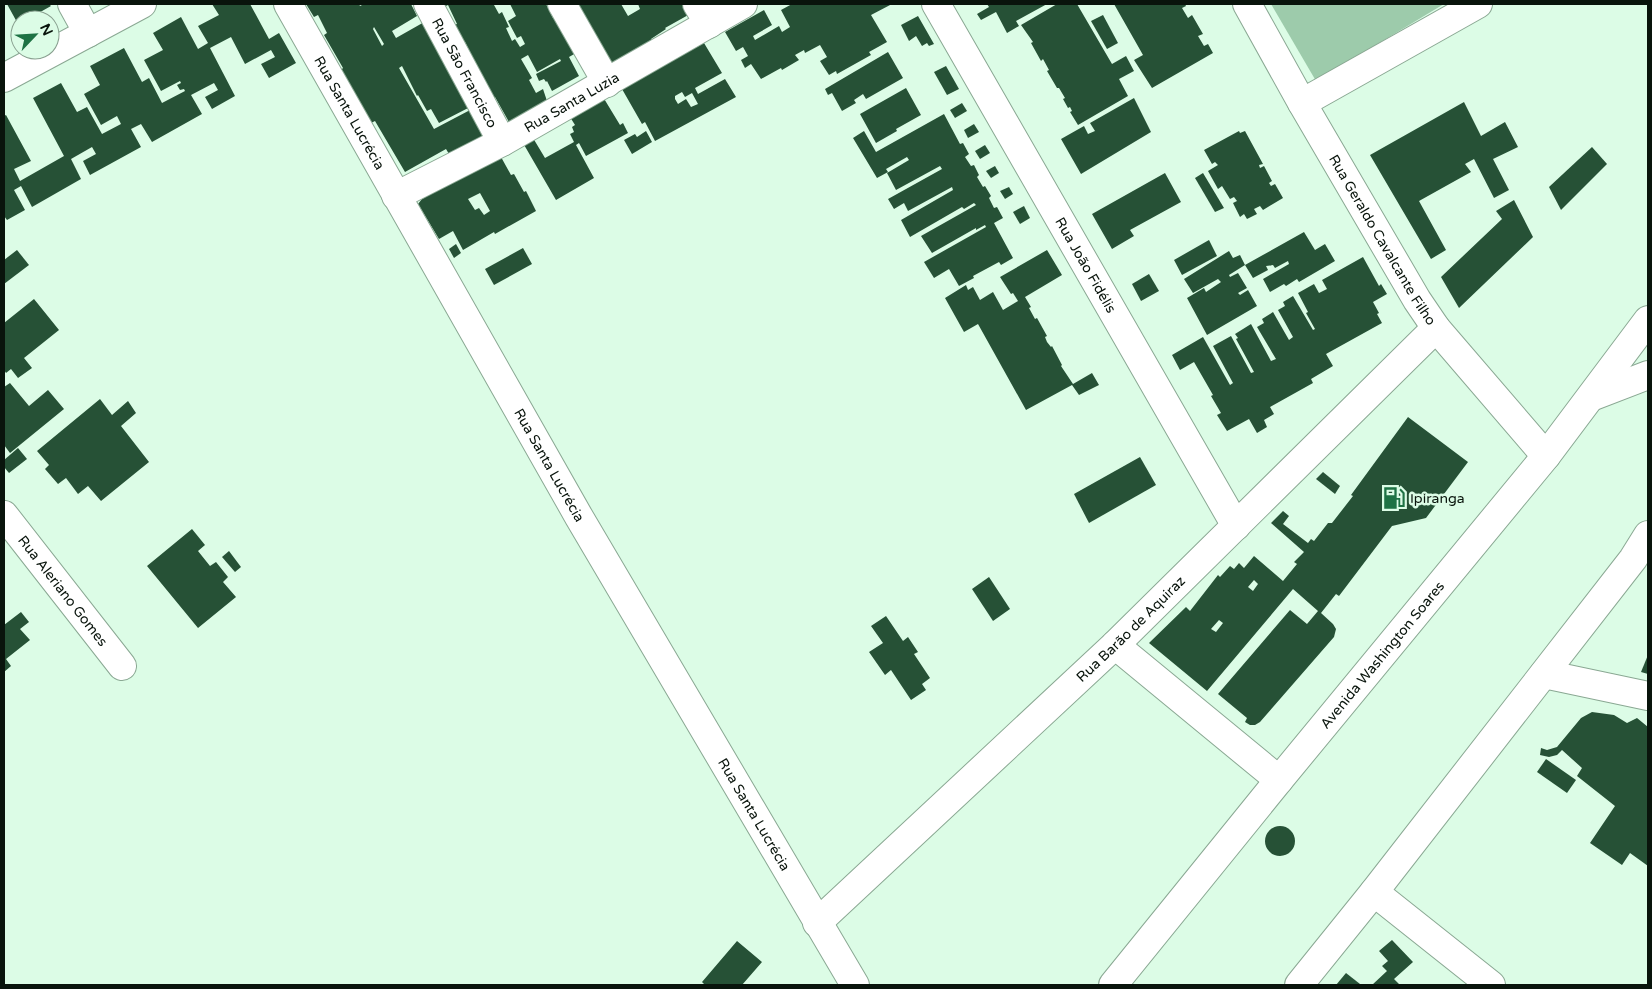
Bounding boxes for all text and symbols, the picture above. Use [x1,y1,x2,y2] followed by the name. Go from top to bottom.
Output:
[10,10,60,60] north arrow
[428,15,501,131] street label: Rua São Francisco
[36,21,56,38] text: N
[310,53,388,173] street label: Rua Santa Lucrécia
[521,69,622,137] street label: Rua Santa Luzia
[1325,152,1440,329] street label: Rua Geraldo Cavalcante Filho
[1051,214,1120,316] street label: Rua João Fidélis
[510,405,588,525] street label: Rua Santa Lucrécia
[1381,485,1407,511] fuel station icon: Ipiranga
[1410,490,1465,507] place label: Ipiranga
[14,532,111,650] street label: Rua Aleriano Gomes
[1073,573,1189,686] street label: Rua Barão de Aquiraz
[1317,578,1448,732] street label: Avenida Washington Soares
[714,755,794,874] street label: Rua Santa Lucrécia

